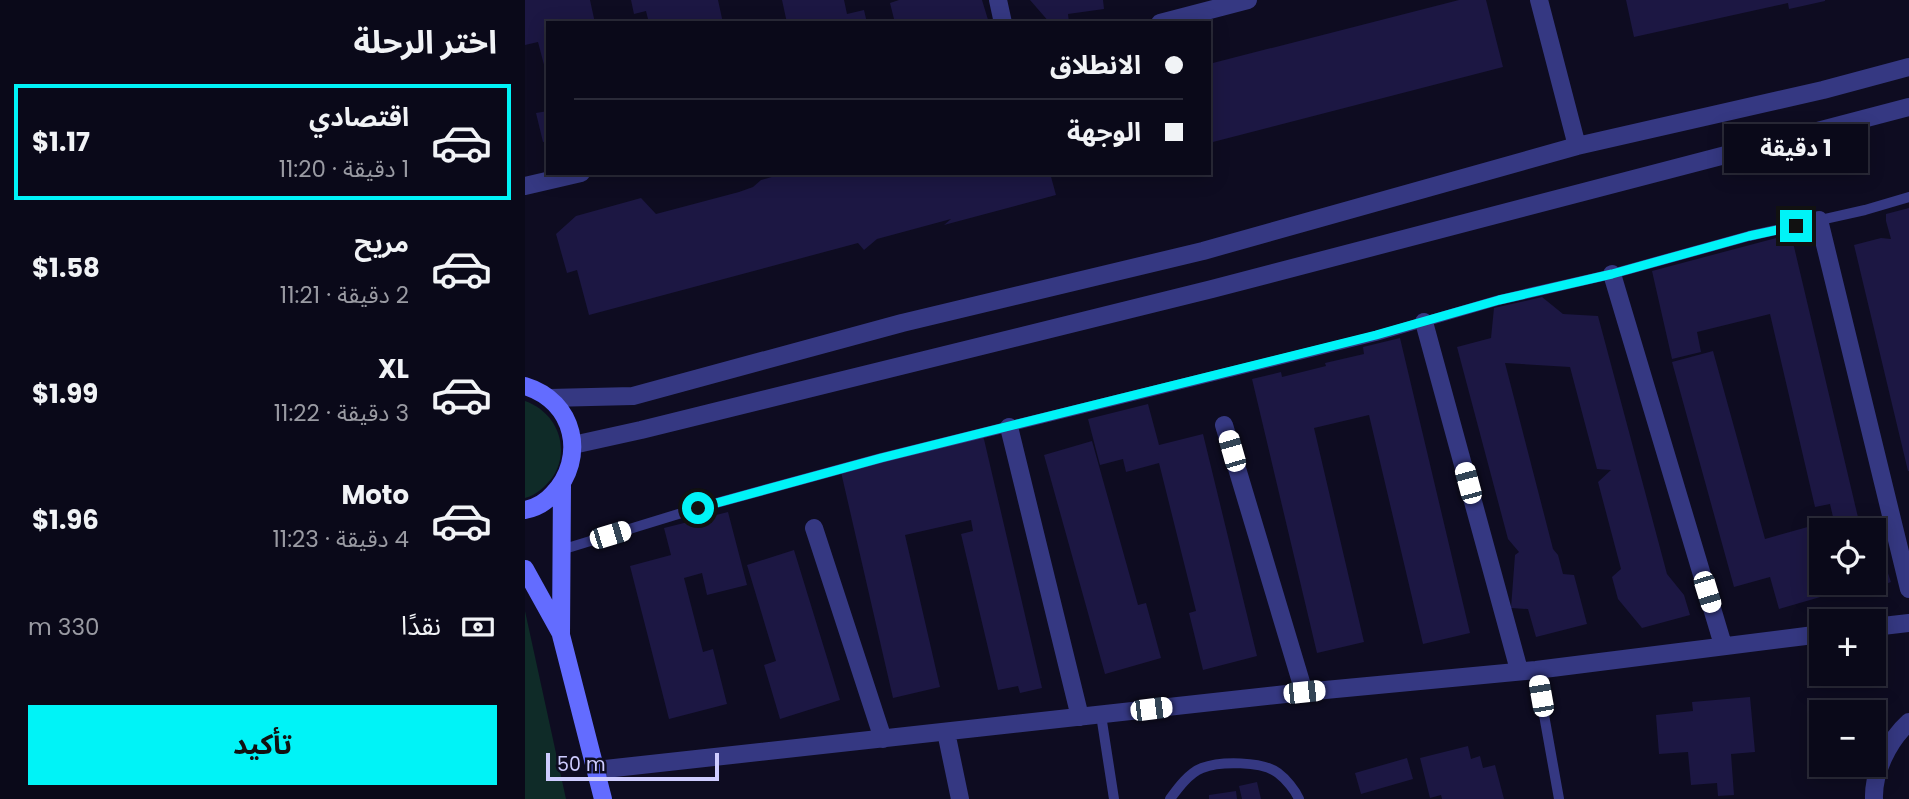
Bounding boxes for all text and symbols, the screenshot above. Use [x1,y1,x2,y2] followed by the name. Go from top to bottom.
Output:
[354,19,497,64] text: اختر الرحلة
[1050,47,1141,83] text: الانطلاق
[309,99,409,135] text: اقتصادي
[430,111,493,174] icon: car
[1067,114,1141,150] text: الوجهة
[32,124,90,160] text: $1.17
[1724,124,1868,174] callout: 1 دقيقة
[1760,132,1832,164] text: 1 دقيقة
[279,153,409,185] text: 1 دقيقة · 11:20
[1780,210,1812,242] route end
[354,225,409,261] text: مريح
[430,237,493,300] icon: car
[32,250,100,286] text: $1.58
[280,279,409,311] text: 2 دقيقة · 11:21
[378,351,409,387] text: XL
[430,363,493,426] icon: car
[32,376,98,412] text: $1.99
[274,397,409,429] text: 3 دقيقة · 11:22
[1217,428,1248,474] car
[1453,460,1484,506] car
[341,477,409,513] text: Moto
[430,489,493,552] icon: car
[682,492,714,524] route start
[32,502,99,538] text: $1.96
[1809,518,1886,777] map controls
[1809,518,1886,595] button: locate
[587,519,634,551] car
[272,523,409,555] text: 4 دقيقة · 11:23
[1691,569,1724,615] car
[401,608,441,644] text: نقدًا
[459,608,497,646] icon: cash
[1809,609,1886,686] button: +
[28,611,99,643] text: 330 m
[1528,673,1555,719] car
[1283,679,1326,705] car
[1129,696,1174,722] car
[1809,700,1886,777] button: −
[28,705,497,785] button: تأكيد
[546,750,719,782] scale bar
[557,751,606,778] text: 50 m

